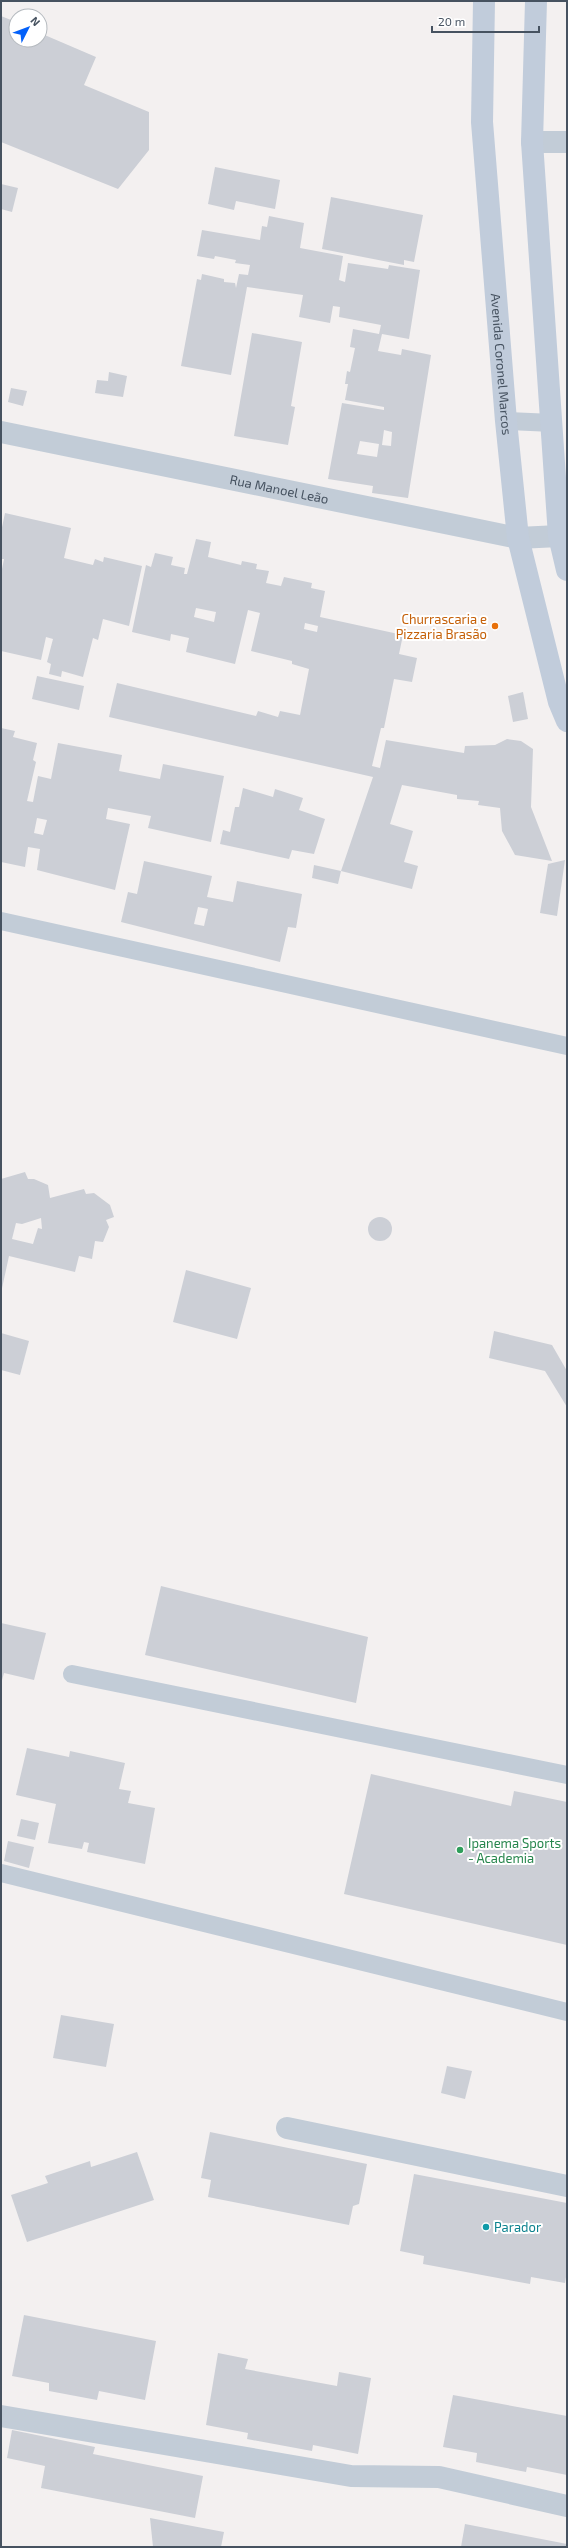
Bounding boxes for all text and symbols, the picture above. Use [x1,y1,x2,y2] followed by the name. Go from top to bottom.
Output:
[8,8,48,48] north arrow
[432,8,539,34] scale bar
[28,14,43,28] text: N
[438,14,465,28] text: 20 m
[488,293,515,436] street label: Avenida Coronel Marcos
[228,471,330,507] street label: Rua Manoel Leão
[396,611,487,642] place label: Churrascaria e Pizzaria Brasão
[490,621,500,631] marker: Churrascaria e Pizzaria Brasão
[468,1835,561,1866] place label: Ipanema Sports - Academia
[455,1845,465,1855] marker: Ipanema Sports - Academia
[494,2219,541,2235] place label: Parador
[481,2222,491,2232] marker: Parador

